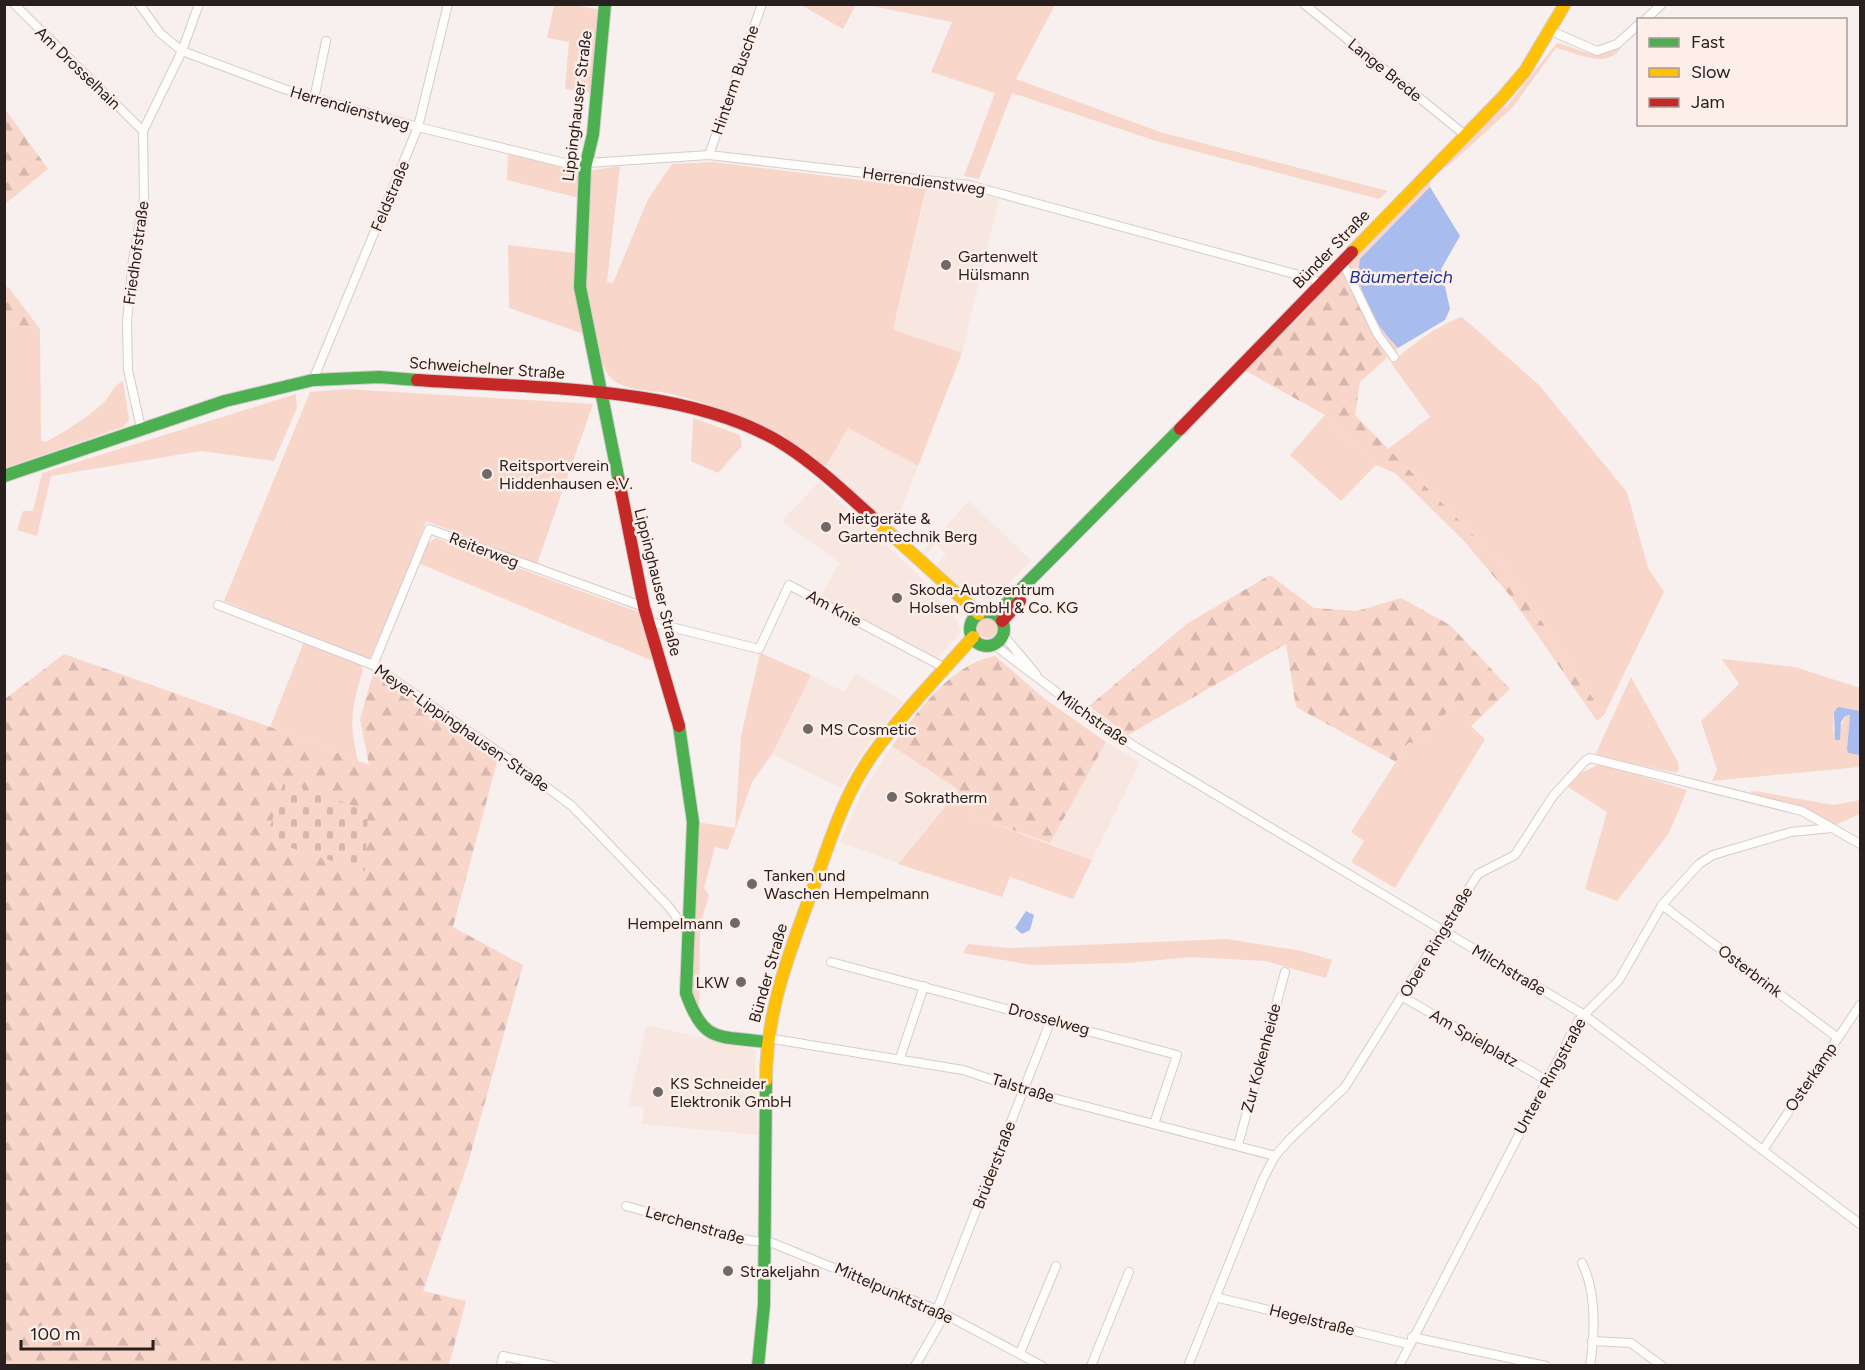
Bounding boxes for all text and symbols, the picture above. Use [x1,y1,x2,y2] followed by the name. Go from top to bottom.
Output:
[1637,18,1847,126] legend
[707,22,763,137] street label: Hinterm Busche
[31,23,125,113] street label: Am Drosselhain
[558,29,596,182] street label: Lippinghauser Straße
[1691,31,1725,53] text: Fast
[1344,34,1426,106] street label: Lange Brede
[1691,61,1730,83] text: Slow
[288,82,412,134] street label: Herrendienstweg
[1691,91,1725,113] text: Jam
[367,158,414,234] street label: Feldstraße
[861,163,987,199] street label: Herrendienstweg
[119,200,153,306] street label: Friedhofstraße
[1289,205,1374,292] street label: Bünder Straße
[958,247,1038,284] place label: Gartenwelt Hülsmann
[939,258,953,272] marker: Gartenwelt Hülsmann
[1349,266,1453,288] water label: Bäumerteich
[408,353,566,383] street label: Schweichelner Straße
[499,456,633,493] place label: Reitsportverein Hiddenhausen e.V.
[480,467,494,481] marker: Reitsportverein Hiddenhausen e.V.
[630,506,686,658] street label: Lippinghauser Straße
[838,509,977,546] place label: Mietgeräte & Gartentechnik Berg
[819,520,833,534] marker: Mietgeräte & Gartentechnik Berg
[446,528,522,572] street label: Reiterweg
[909,580,1078,617] place label: Skoda-Autozentrum Holsen GmbH & Co. KG
[803,586,865,630] street label: Am Knie
[890,591,904,605] marker: Skoda-Autozentrum Holsen GmbH & Co. KG
[371,660,553,796] street label: Meyer-Lippinghausen-Straße
[1053,686,1133,750] street label: Milchstraße
[820,720,917,739] place label: MS Cosmetic
[801,722,815,736] marker: MS Cosmetic
[904,788,987,807] place label: Sokratherm
[885,790,899,804] marker: Sokratherm
[764,866,929,903] place label: Tanken und Waschen Hempelmann
[745,877,759,891] marker: Tanken und Waschen Hempelmann
[1396,883,1477,1001] street label: Obere Ringstraße
[627,914,723,933] place label: Hempelmann
[728,916,742,930] marker: Hempelmann
[745,921,791,1025] street label: Bünder Straße
[1468,940,1550,1000] street label: Milchstraße
[1714,941,1786,1001] street label: Osterbrink
[696,973,730,992] place label: LKW
[734,975,748,989] marker: LKW
[1006,999,1092,1039] street label: Drosselweg
[1237,1001,1285,1115] street label: Zur Kokenheide
[1427,1005,1522,1071] street label: Am Spielplatz
[1510,1014,1590,1137] street label: Untere Ringstraße
[1781,1039,1841,1115] street label: Osterkamp
[989,1070,1057,1107] street label: Talstraße
[670,1074,792,1111] place label: KS Schneider Elektronik GmbH
[651,1085,665,1099] marker: KS Schneider Elektronik GmbH
[969,1118,1020,1212] street label: Brüderstraße
[643,1202,747,1248] street label: Lerchenstraße
[832,1258,956,1328] street label: Mittelpunktstraße
[740,1262,820,1281] place label: Strakeljahn
[721,1264,735,1278] marker: Strakeljahn
[1267,1300,1357,1340] street label: Hegelstraße
[21,1313,153,1351] scale bar
[30,1323,80,1345] text: 100 m

